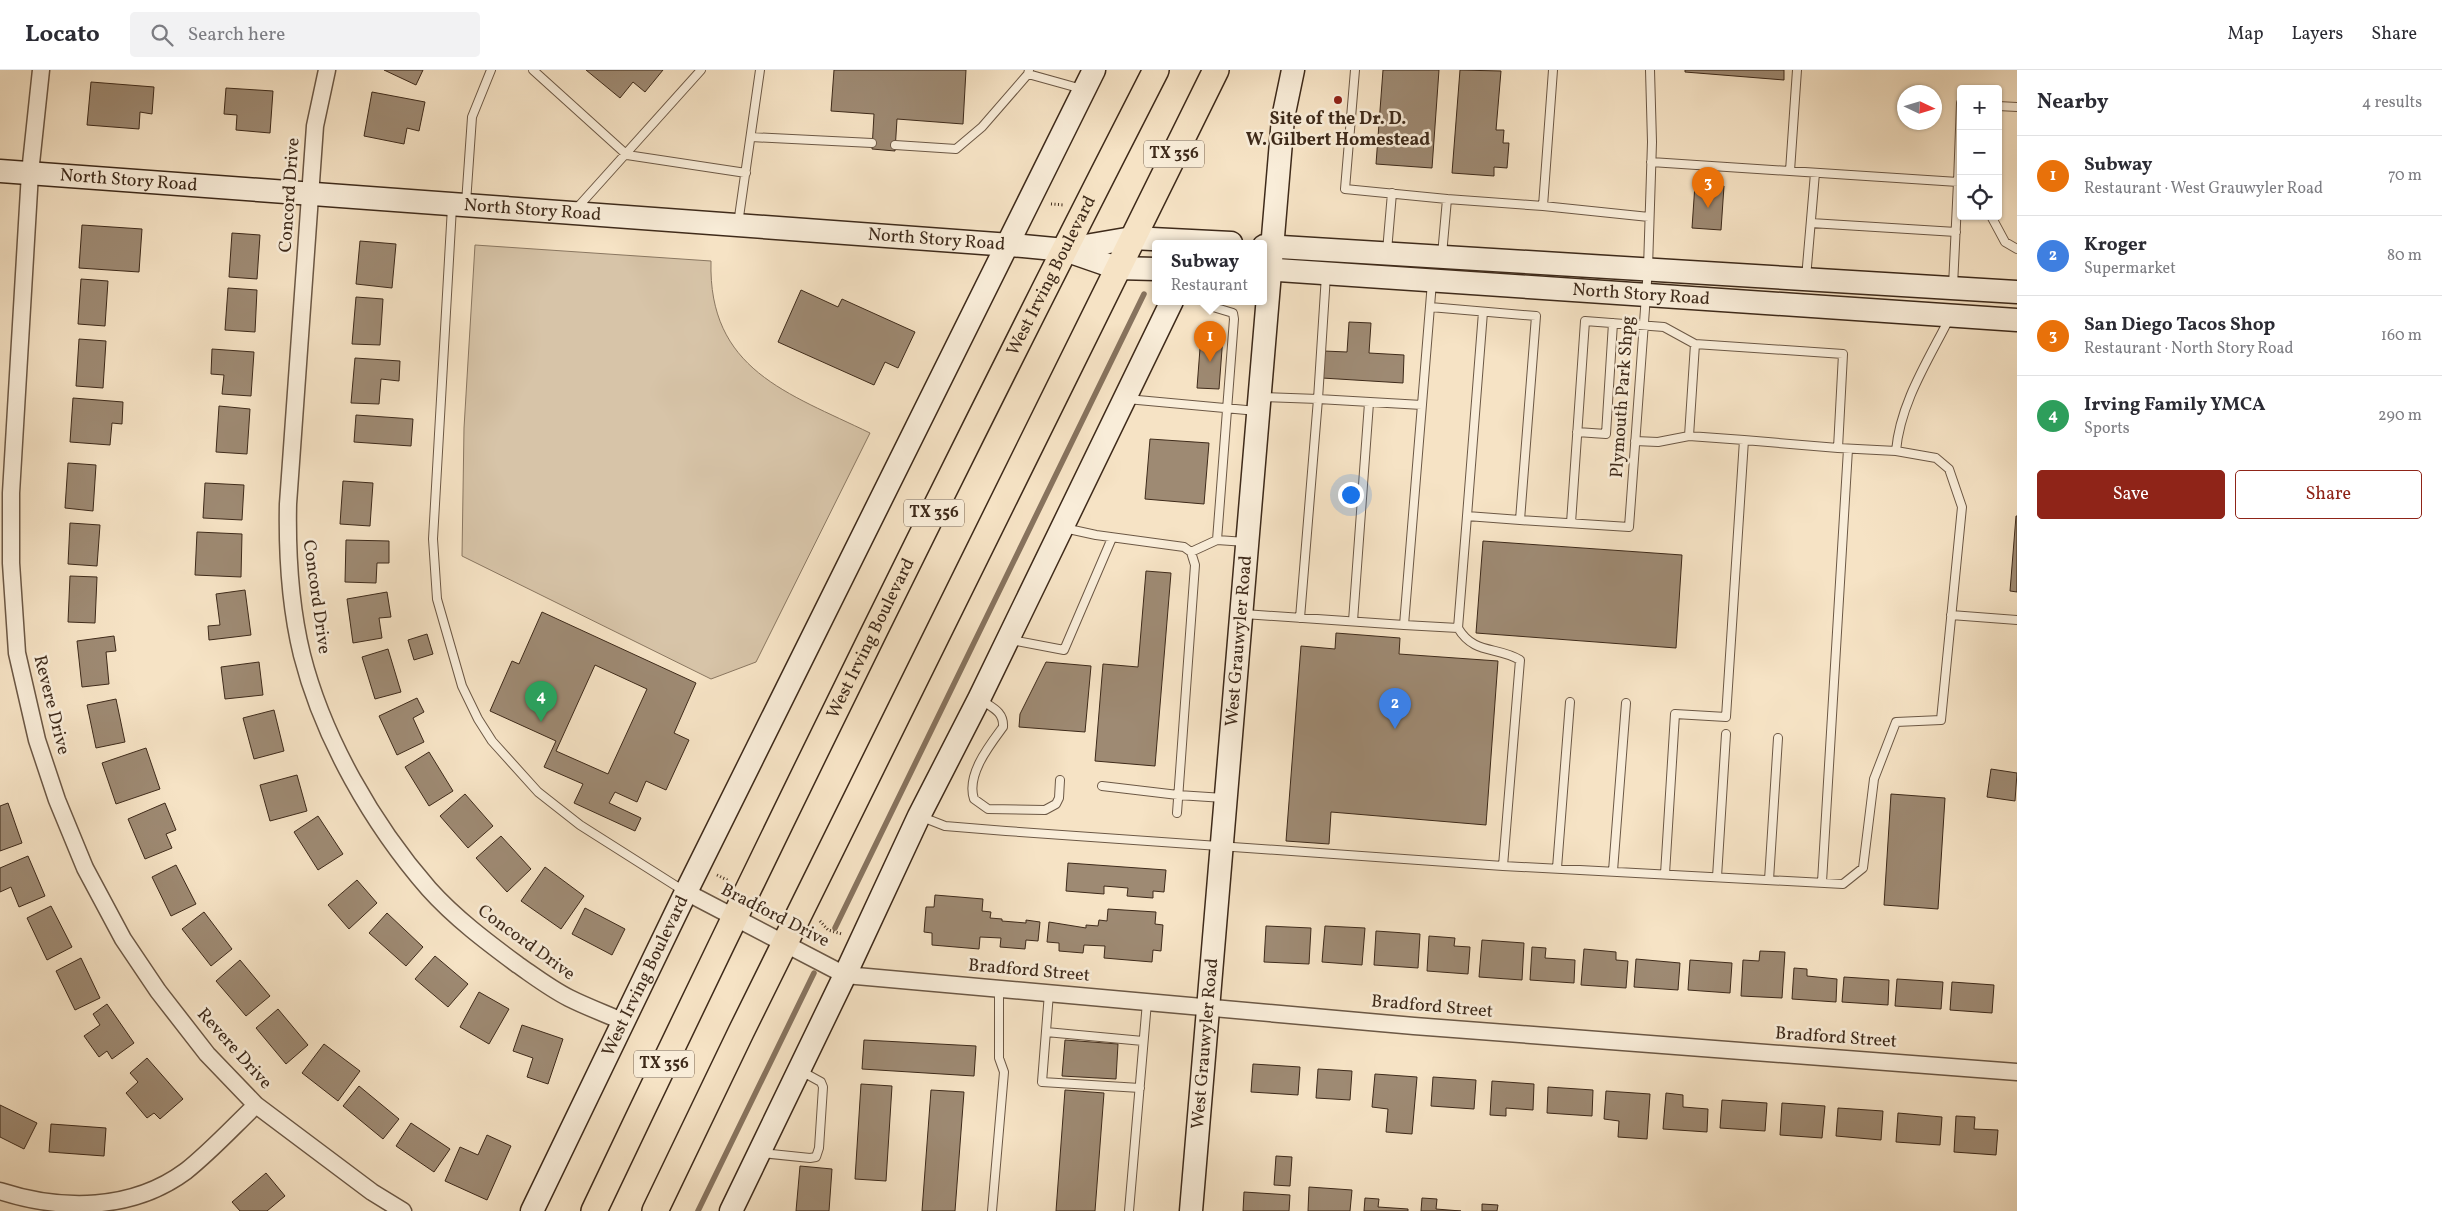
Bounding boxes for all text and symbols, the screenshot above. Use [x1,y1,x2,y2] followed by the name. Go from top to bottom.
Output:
[130,12,480,57] search box
[25,18,100,52] text: Locato
[148,21,176,49] icon: search
[188,22,285,48] text: Search here
[2227,22,2263,47] text: Map
[2291,22,2343,47] text: Layers
[2371,22,2417,47] text: Share
[1897,85,1942,130] north arrow
[1957,85,2002,220] map controls
[1957,85,2002,130] button: +
[2037,88,2108,117] text: Nearby
[2362,92,2422,114] text: 4 results
[1332,94,1344,106] marker: Site of the Dr. D. W. Gilbert Homestead
[1246,107,1430,153] place label: Site of the Dr. D. W. Gilbert Homestead
[1957,130,2002,175] button: −
[274,137,306,253] street label: Concord Drive
[1144,140,1204,168] road number: TX 356
[2084,152,2153,178] text: Subway
[59,163,198,198] street label: North Story Road
[2050,165,2056,187] text: 1
[2388,165,2422,187] text: 70 m
[1692,167,1724,208] pin: 3
[1957,175,2002,220] button: locate
[2084,178,2323,200] text: Restaurant · West Grauwyler Road
[1001,192,1102,360] street label: West Irving Boulevard
[463,193,602,228] street label: North Story Road
[867,222,1006,257] street label: North Story Road
[2084,232,2147,258] text: Kroger
[1152,240,1267,305] popup
[2049,245,2057,267] text: 2
[2387,245,2422,267] text: 80 m
[1171,249,1239,275] text: Subway
[2084,258,2176,280] text: Supermarket
[1171,275,1248,297] text: Restaurant
[1572,277,1711,312] street label: North Story Road
[2084,312,2275,338] text: San Diego Tacos Shop
[1605,315,1641,479] street label: Plymouth Park Shpg
[1194,321,1226,362] pin: 1
[2049,325,2057,347] text: 3
[2381,325,2422,347] text: 160 m
[2084,338,2294,360] text: Restaurant · North Story Road
[2084,392,2266,418] text: Irving Family YMCA
[2048,405,2058,427] text: 4
[2378,405,2422,427] text: 290 m
[2084,418,2130,440] text: Sports
[2037,470,2225,519] button: Save
[2235,470,2422,519] button: Share
[1338,482,1364,508] your location
[904,499,964,526] road number: TX 356
[296,538,336,656] street label: Concord Drive
[821,554,921,723] street label: West Irving Boulevard
[1219,554,1259,728] street label: West Grauwyler Road
[27,653,75,757] street label: Revere Drive
[525,681,557,722] pin: 4
[1379,688,1411,729] pin: 2
[716,878,834,954] street label: Bradford Drive
[596,891,695,1061] street label: West Irving Boulevard
[472,899,580,987] street label: Concord Drive
[967,953,1091,989] street label: Bradford Street
[1185,957,1225,1130] street label: West Grauwyler Road
[1370,989,1494,1025] street label: Bradford Street
[191,1003,277,1095] street label: Revere Drive
[1774,1021,1898,1055] street label: Bradford Street
[634,1051,694,1078] road number: TX 356

